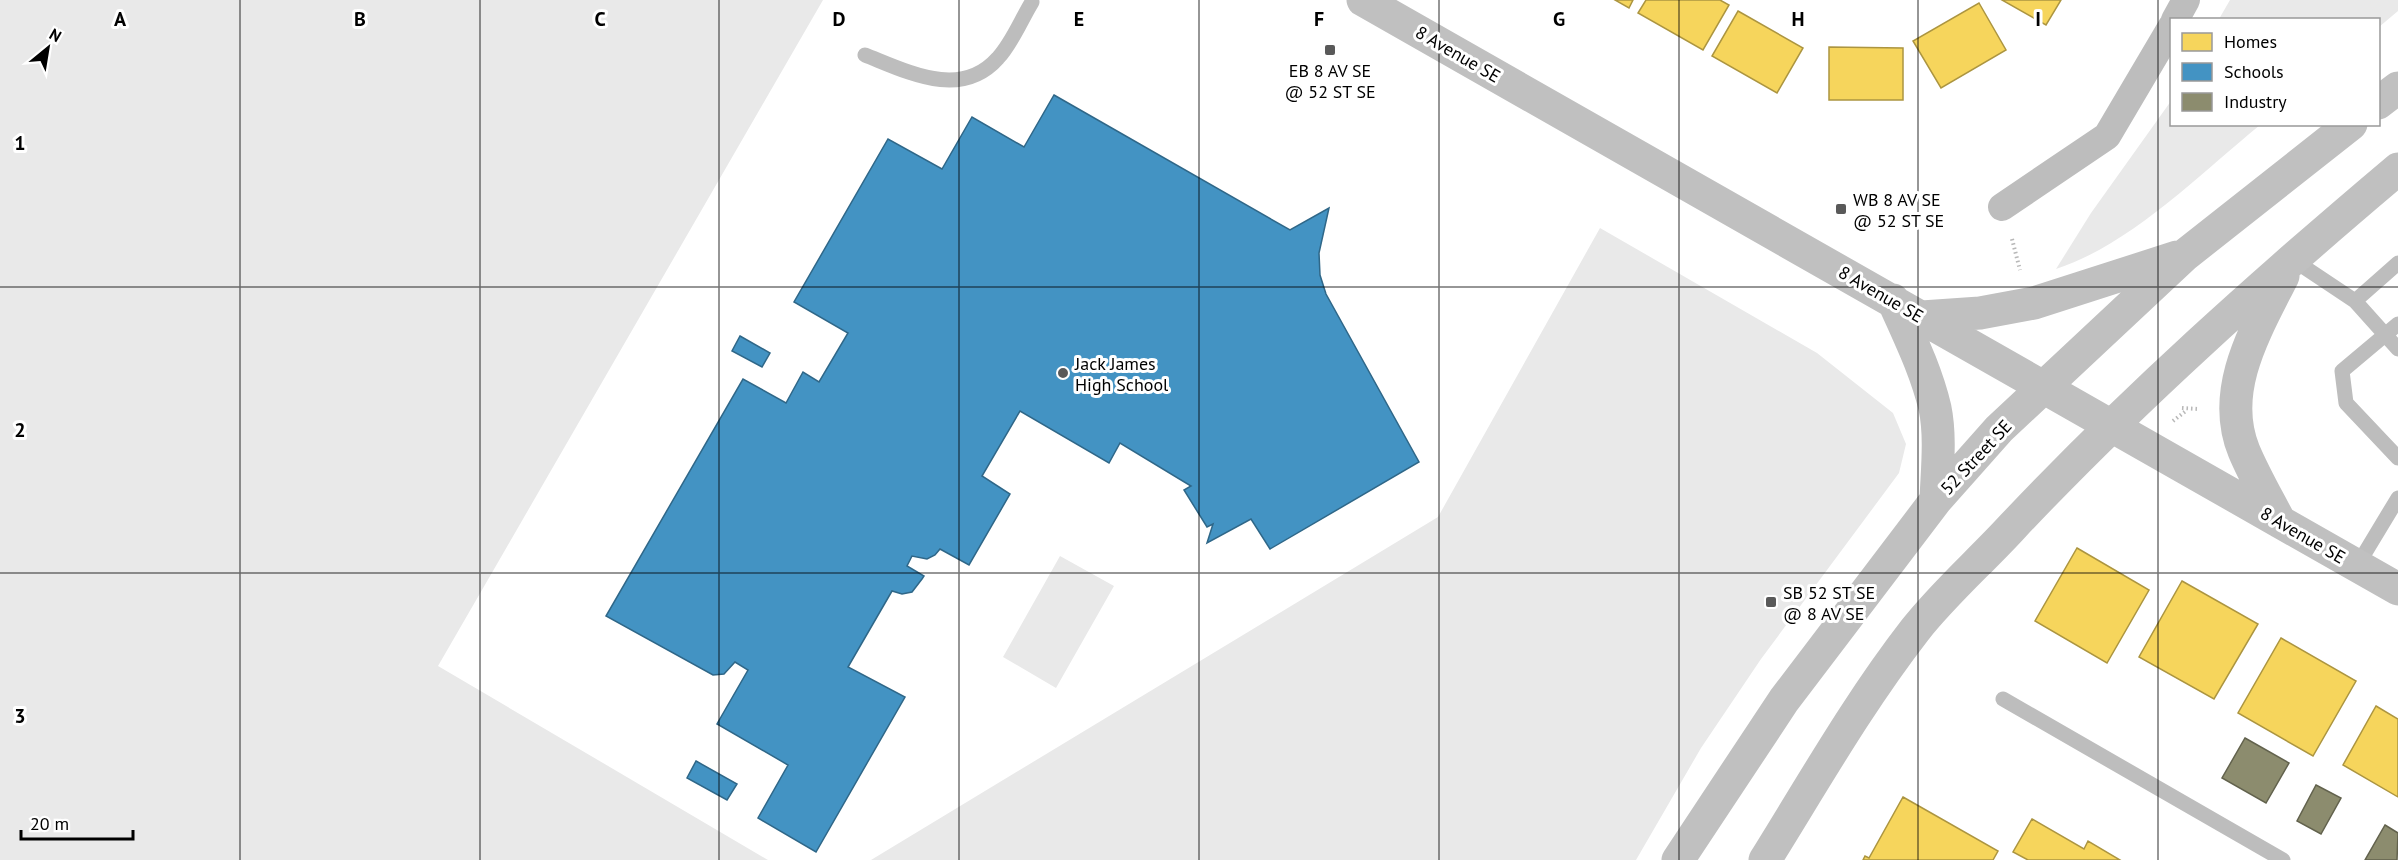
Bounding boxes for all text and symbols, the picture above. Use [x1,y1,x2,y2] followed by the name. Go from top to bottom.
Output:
[114,6,127,32] text: A
[354,6,366,32] text: B
[594,6,606,32] text: C
[833,6,846,32] text: D
[1074,6,1084,32] text: E
[1314,6,1324,32] text: F
[1553,6,1565,32] text: G
[1791,6,1805,32] text: H
[2035,6,2041,32] text: I
[18,18,78,78] north arrow
[2170,18,2380,126] legend
[1411,20,1505,88] street label: 8 Avenue SE
[46,24,65,46] text: N
[2224,30,2277,53] text: Homes
[1323,43,1337,57] marker: EB 8 AV SE @ 52 ST SE
[1284,59,1376,103] place label: EB 8 AV SE @ 52 ST SE
[2224,60,2284,83] text: Schools
[2224,90,2287,113] text: Industry
[14,130,26,156] text: 1
[1853,188,1944,232] place label: WB 8 AV SE @ 52 ST SE
[1834,202,1848,216] marker: WB 8 AV SE @ 52 ST SE
[1834,260,1928,328] street label: 8 Avenue SE
[1074,352,1169,396] place label: Jack James High School
[1056,366,1070,380] marker: Jack James High School
[1935,415,2017,499] street label: 52 Street SE
[14,417,26,443] text: 2
[2256,501,2350,569] street label: 8 Avenue SE
[1783,581,1875,625] place label: SB 52 ST SE @ 8 AV SE
[1764,595,1778,609] marker: SB 52 ST SE @ 8 AV SE
[14,703,26,729] text: 3
[21,803,134,841] scale bar
[30,812,69,835] text: 20 m

